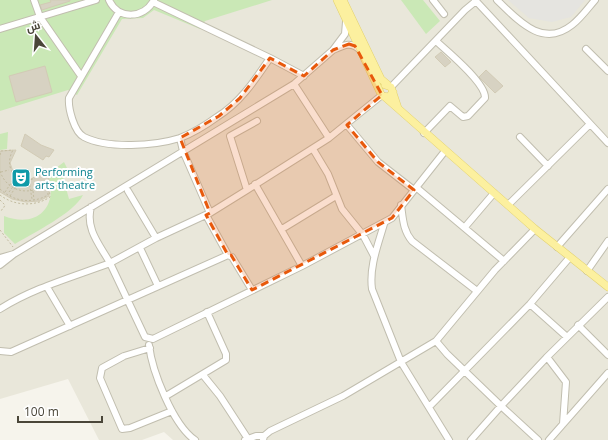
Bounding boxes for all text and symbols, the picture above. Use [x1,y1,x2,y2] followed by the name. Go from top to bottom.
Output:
[16,16,56,56] north arrow
[24,17,42,35] text: ش
[35,164,95,192] place label: Performing arts theatre
[10,167,32,189] theatre icon: Performing arts theatre
[18,398,102,424] scale bar
[24,403,59,420] text: 100 m

